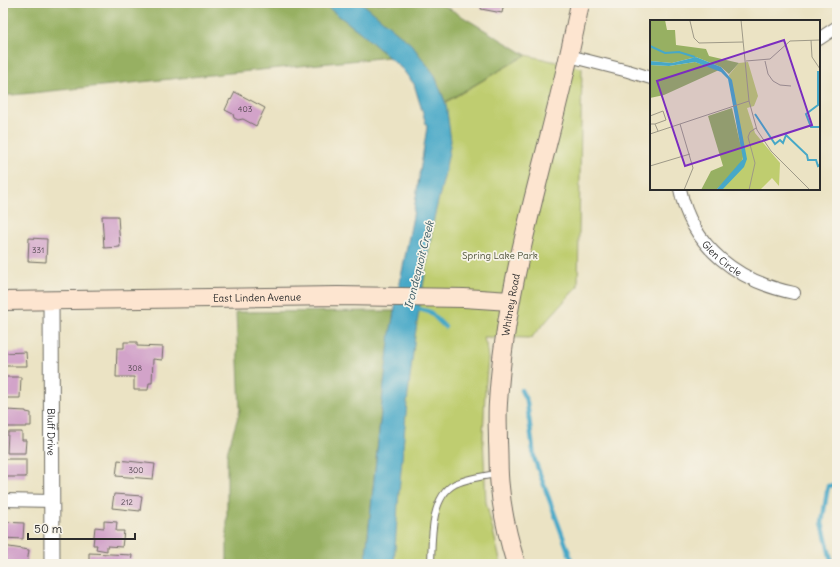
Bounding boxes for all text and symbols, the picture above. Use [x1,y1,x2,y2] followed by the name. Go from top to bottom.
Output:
[650,20,820,190] inset map
[238,104,253,114] house number: 403
[401,218,437,310] water label: Irondequoit Creek
[699,238,744,279] street label: Glen Circle
[32,245,44,255] house number: 331
[462,249,538,262] park label: Spring Lake Park
[499,272,523,337] street label: Whitney Road
[213,291,301,305] street label: East Linden Avenue
[128,363,143,373] house number: 308
[44,408,58,456] street label: Bluff Drive
[128,465,144,475] house number: 300
[121,497,134,507] house number: 212
[28,515,135,541] scale bar
[34,521,63,536] text: 50 m

